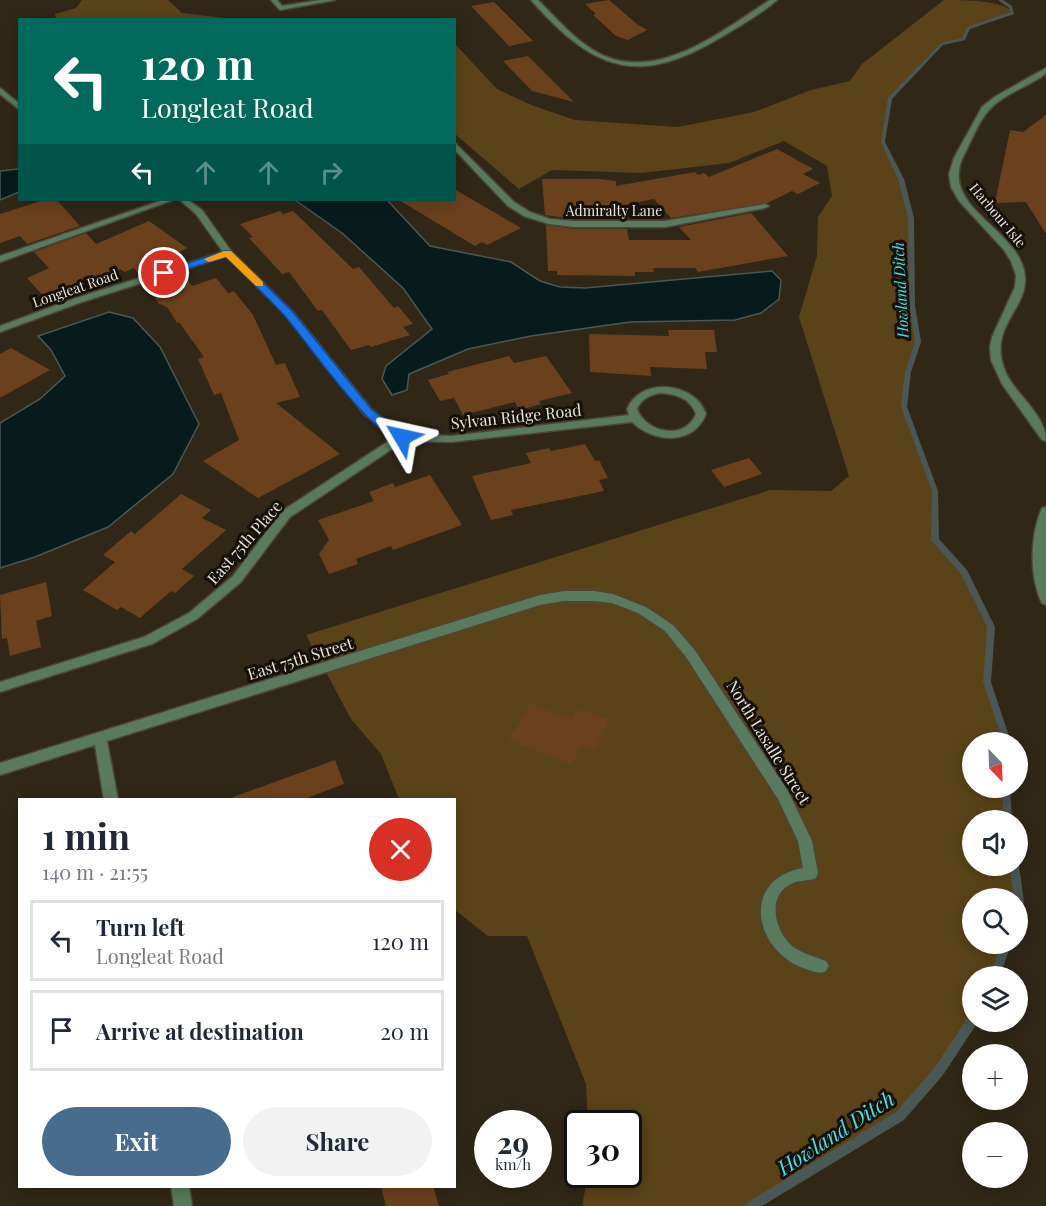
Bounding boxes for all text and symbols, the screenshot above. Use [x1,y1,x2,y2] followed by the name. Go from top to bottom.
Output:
[141,35,254,91] text: 120 m
[42,42,120,120] icon: left
[141,89,314,125] text: Longleat Road
[126,156,159,189] icon: left
[189,156,222,189] icon: ahead
[252,156,285,189] icon: ahead
[315,156,348,189] icon: right
[966,179,1030,251] street label: Harbour Isle
[565,201,662,220] street label: Admiralty Lane
[887,241,913,340] water label: Howland Ditch
[138,247,189,298] pin
[147,256,180,289] icon: arrive
[30,264,120,312] street label: Longleat Road
[450,399,582,433] street label: Sylvan Ridge Road
[370,405,434,469] position arrow
[202,496,286,588] street label: East 75th Place
[245,632,356,684] street label: East 75th Street
[722,676,816,808] street label: North Lasalle Street
[962,732,1028,798] north arrow
[962,732,1028,1188] map controls
[962,810,1028,876] button: sound
[42,811,130,859] text: 1 min
[369,818,432,881] button: close
[42,858,148,885] text: 140 m · 21:55
[962,888,1028,954] button: search
[96,912,185,942] text: Turn left
[45,924,78,957] icon: left
[372,926,429,956] text: 120 m
[96,942,224,969] text: Longleat Road
[962,966,1028,1032] button: layers
[45,1014,78,1047] icon: arrive
[96,1016,304,1046] text: Arrive at destination
[380,1016,429,1046] text: 20 m
[962,1044,1028,1110] button: +
[770,1084,899,1181] water label: Howland Ditch
[42,1107,231,1176] button: Exit
[243,1107,432,1176] button: Share
[564,1110,642,1188] speed limit sign: 30
[497,1122,529,1162] text: 29
[962,1122,1028,1188] button: −
[495,1154,531,1174] text: km/h

